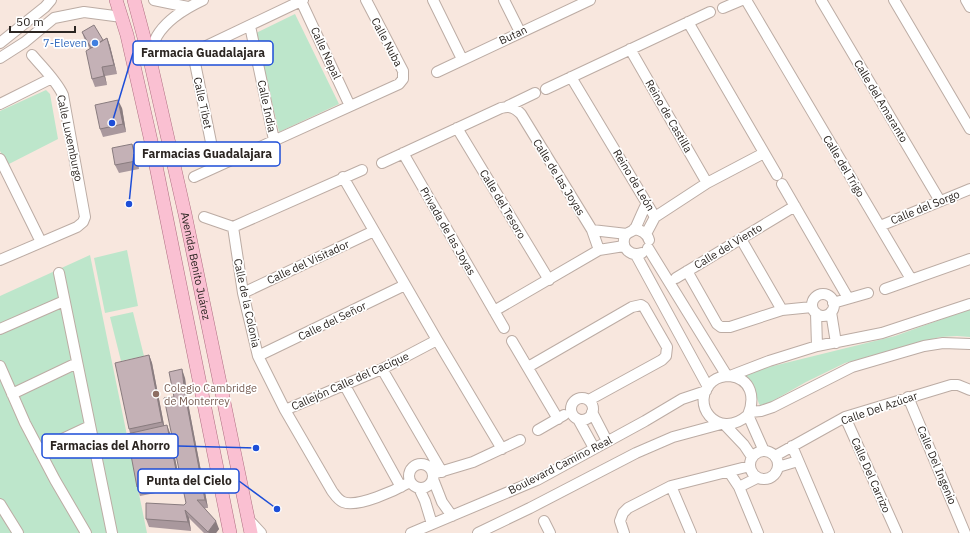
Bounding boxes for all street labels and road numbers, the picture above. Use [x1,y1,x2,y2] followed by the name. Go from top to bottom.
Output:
[368,15,406,69] street label: Calle Nuba
[497,22,529,48] street label: Butan
[308,25,344,81] street label: Calle Nepal
[851,57,911,145] street label: Calle del Amaranto
[191,76,215,130] street label: Calle Tibet
[642,77,696,155] street label: Reino de Castilla
[255,79,279,133] street label: Calle India
[54,93,86,183] street label: Calle Luxemburgo
[820,132,868,200] street label: Calle del Trigo
[530,136,588,218] street label: Calle de las Joyas
[610,147,658,213] street label: Reino de León
[477,167,529,241] street label: Calle del Tesoro
[417,184,479,278] street label: Privada de las Joyas
[888,187,962,227] street label: Calle del Sorgo
[178,211,214,321] street label: Avenida Benito Juárez
[691,220,765,272] street label: Calle del Viento
[265,237,351,287] street label: Calle del Visitador
[231,257,263,349] street label: Calle de la Colonia
[296,298,368,344] street label: Calle del Señor
[289,349,411,413] street label: Callejón Calle del Cacique
[839,388,919,428] street label: Calle Del Azúcar
[914,424,960,506] street label: Calle Del Ingenio
[506,433,614,497] street label: Boulevard Camino Real
[848,435,894,515] street label: Calle Del Carrizo

